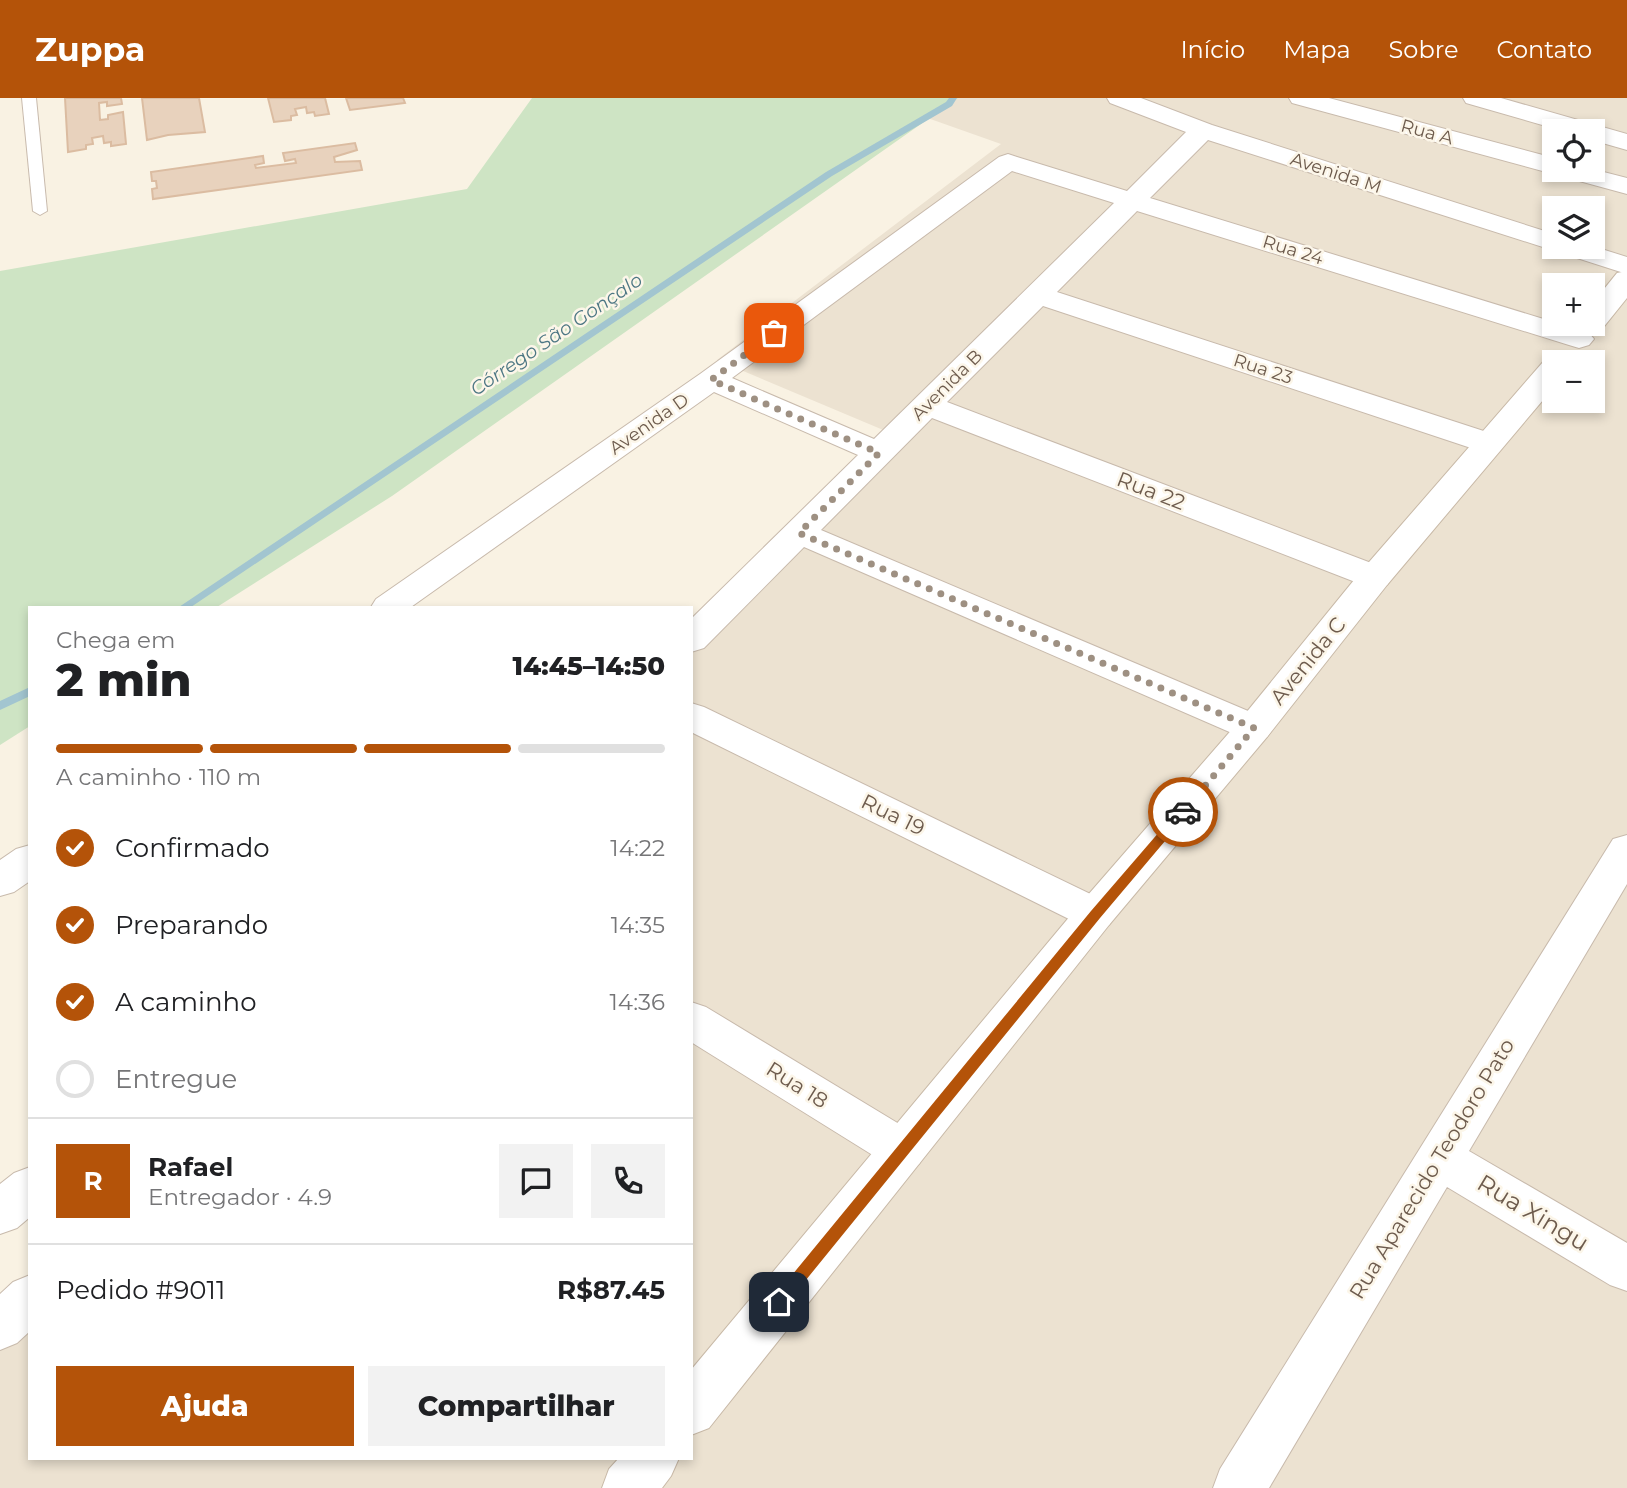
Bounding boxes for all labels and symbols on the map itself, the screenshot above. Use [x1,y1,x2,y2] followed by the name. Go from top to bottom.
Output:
[1398,114,1456,150] street label: Rua A
[1288,148,1384,198] street label: Avenida M
[1260,230,1326,270] street label: Rua 24
[466,268,647,401] water label: Córrego São Gonçalo
[744,303,804,363] pin
[907,345,987,425] street label: Avenida B
[1231,349,1295,389] street label: Rua 23
[605,389,693,459] street label: Avenida D
[1114,466,1189,515] street label: Rua 22
[1265,612,1350,709] street label: Avenida C
[1148,777,1218,847] courier
[857,789,929,841] street label: Rua 19
[1344,1034,1519,1303] street label: Rua Aparecido Teodoro Pato
[762,1056,833,1113] street label: Rua 18
[1472,1168,1594,1257] street label: Rua Xingu
[749,1272,809,1332] pin

